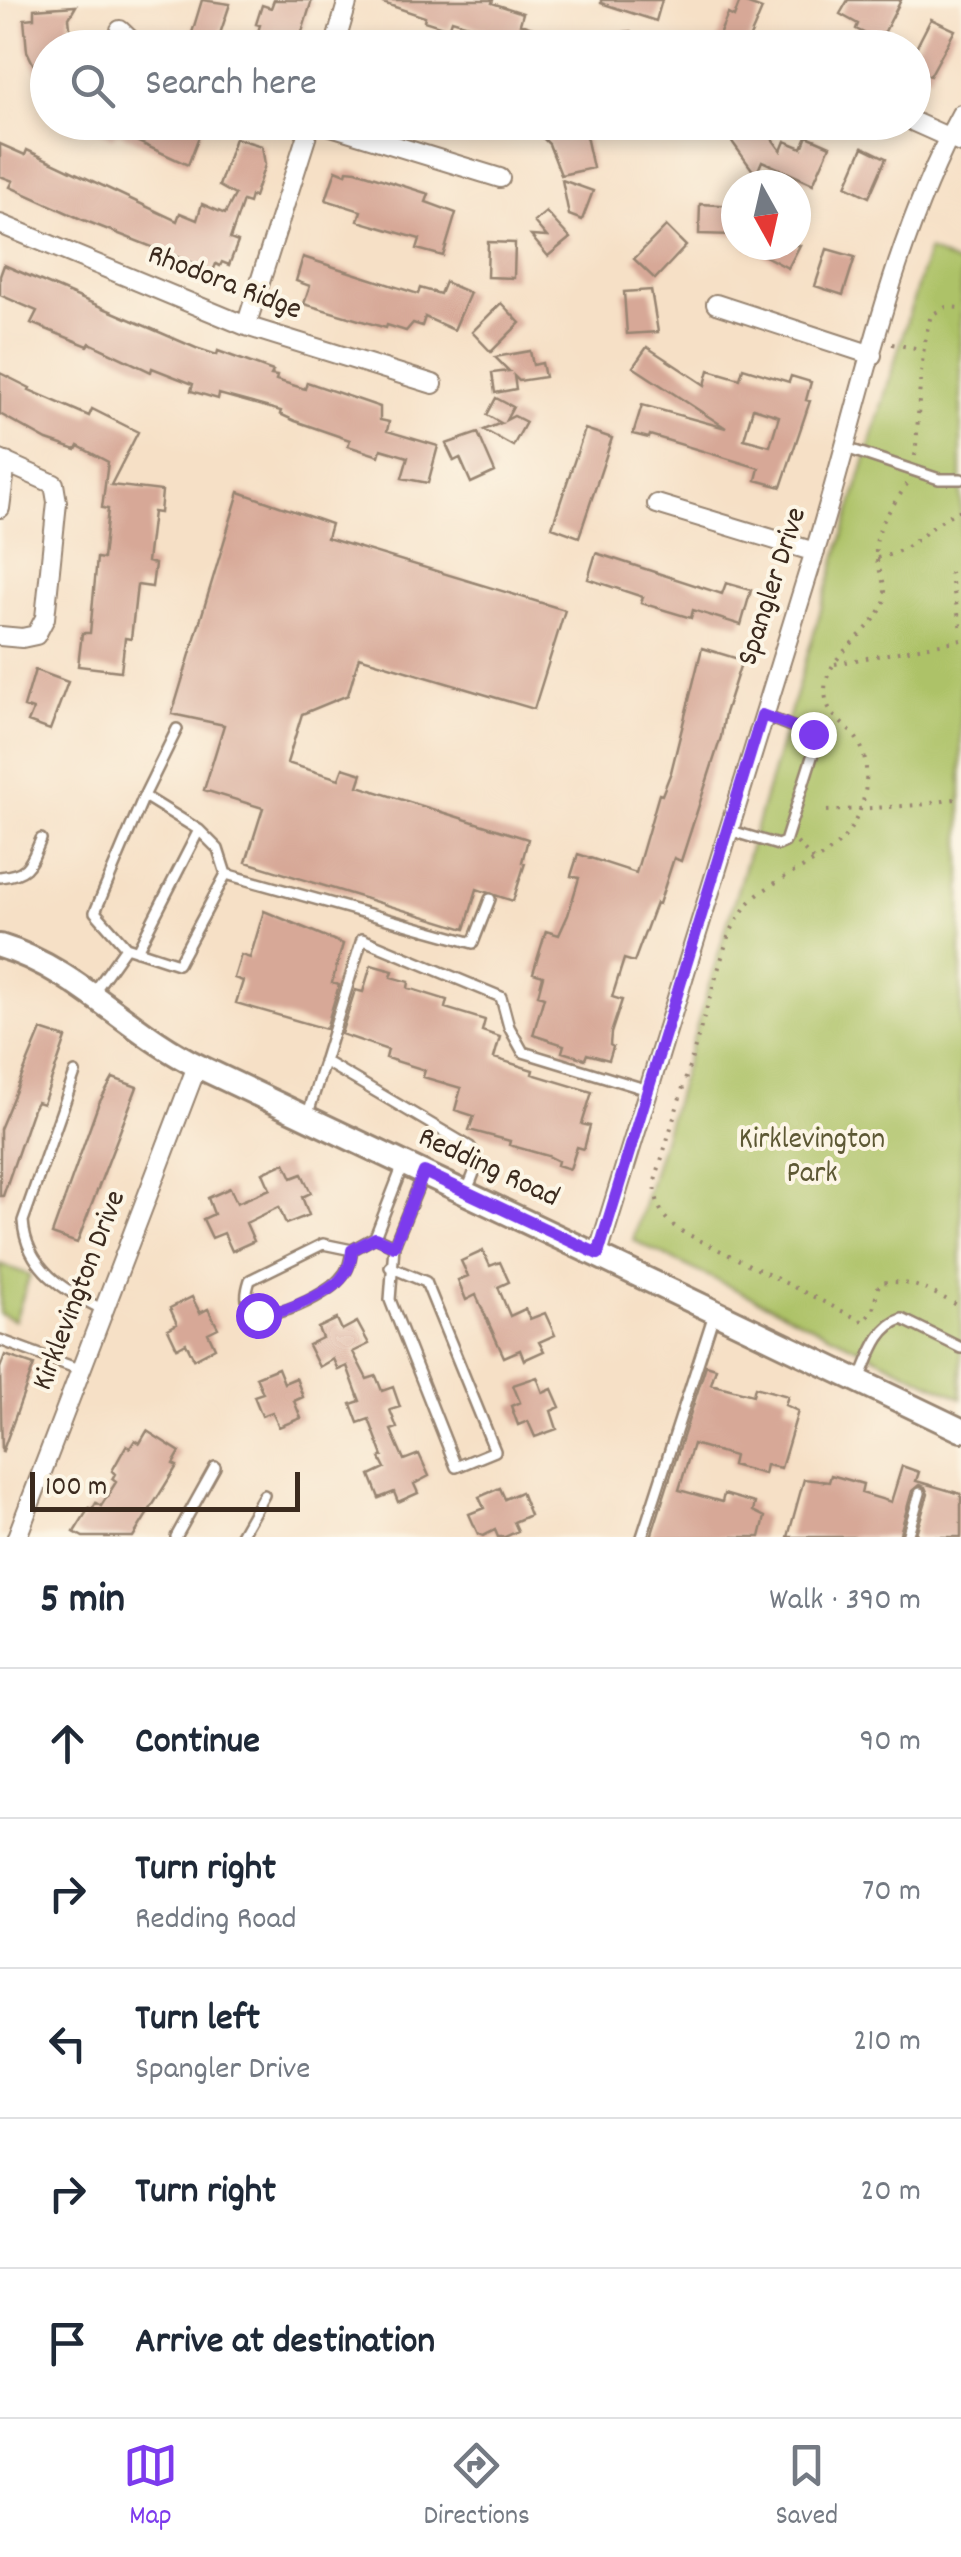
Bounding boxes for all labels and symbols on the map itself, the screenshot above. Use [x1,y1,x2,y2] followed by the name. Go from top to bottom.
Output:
[721,170,811,260] north arrow
[141,235,307,333] street label: Rhodora Ridge
[728,502,820,672] street label: Spangler Drive
[791,712,837,758] route end
[410,1118,566,1220] street label: Redding Road
[739,1120,885,1197] park label: Kirklevington Park
[23,1185,139,1397] street label: Kirklevington Drive
[236,1293,282,1339] route start
[30,1467,300,1512] scale bar

